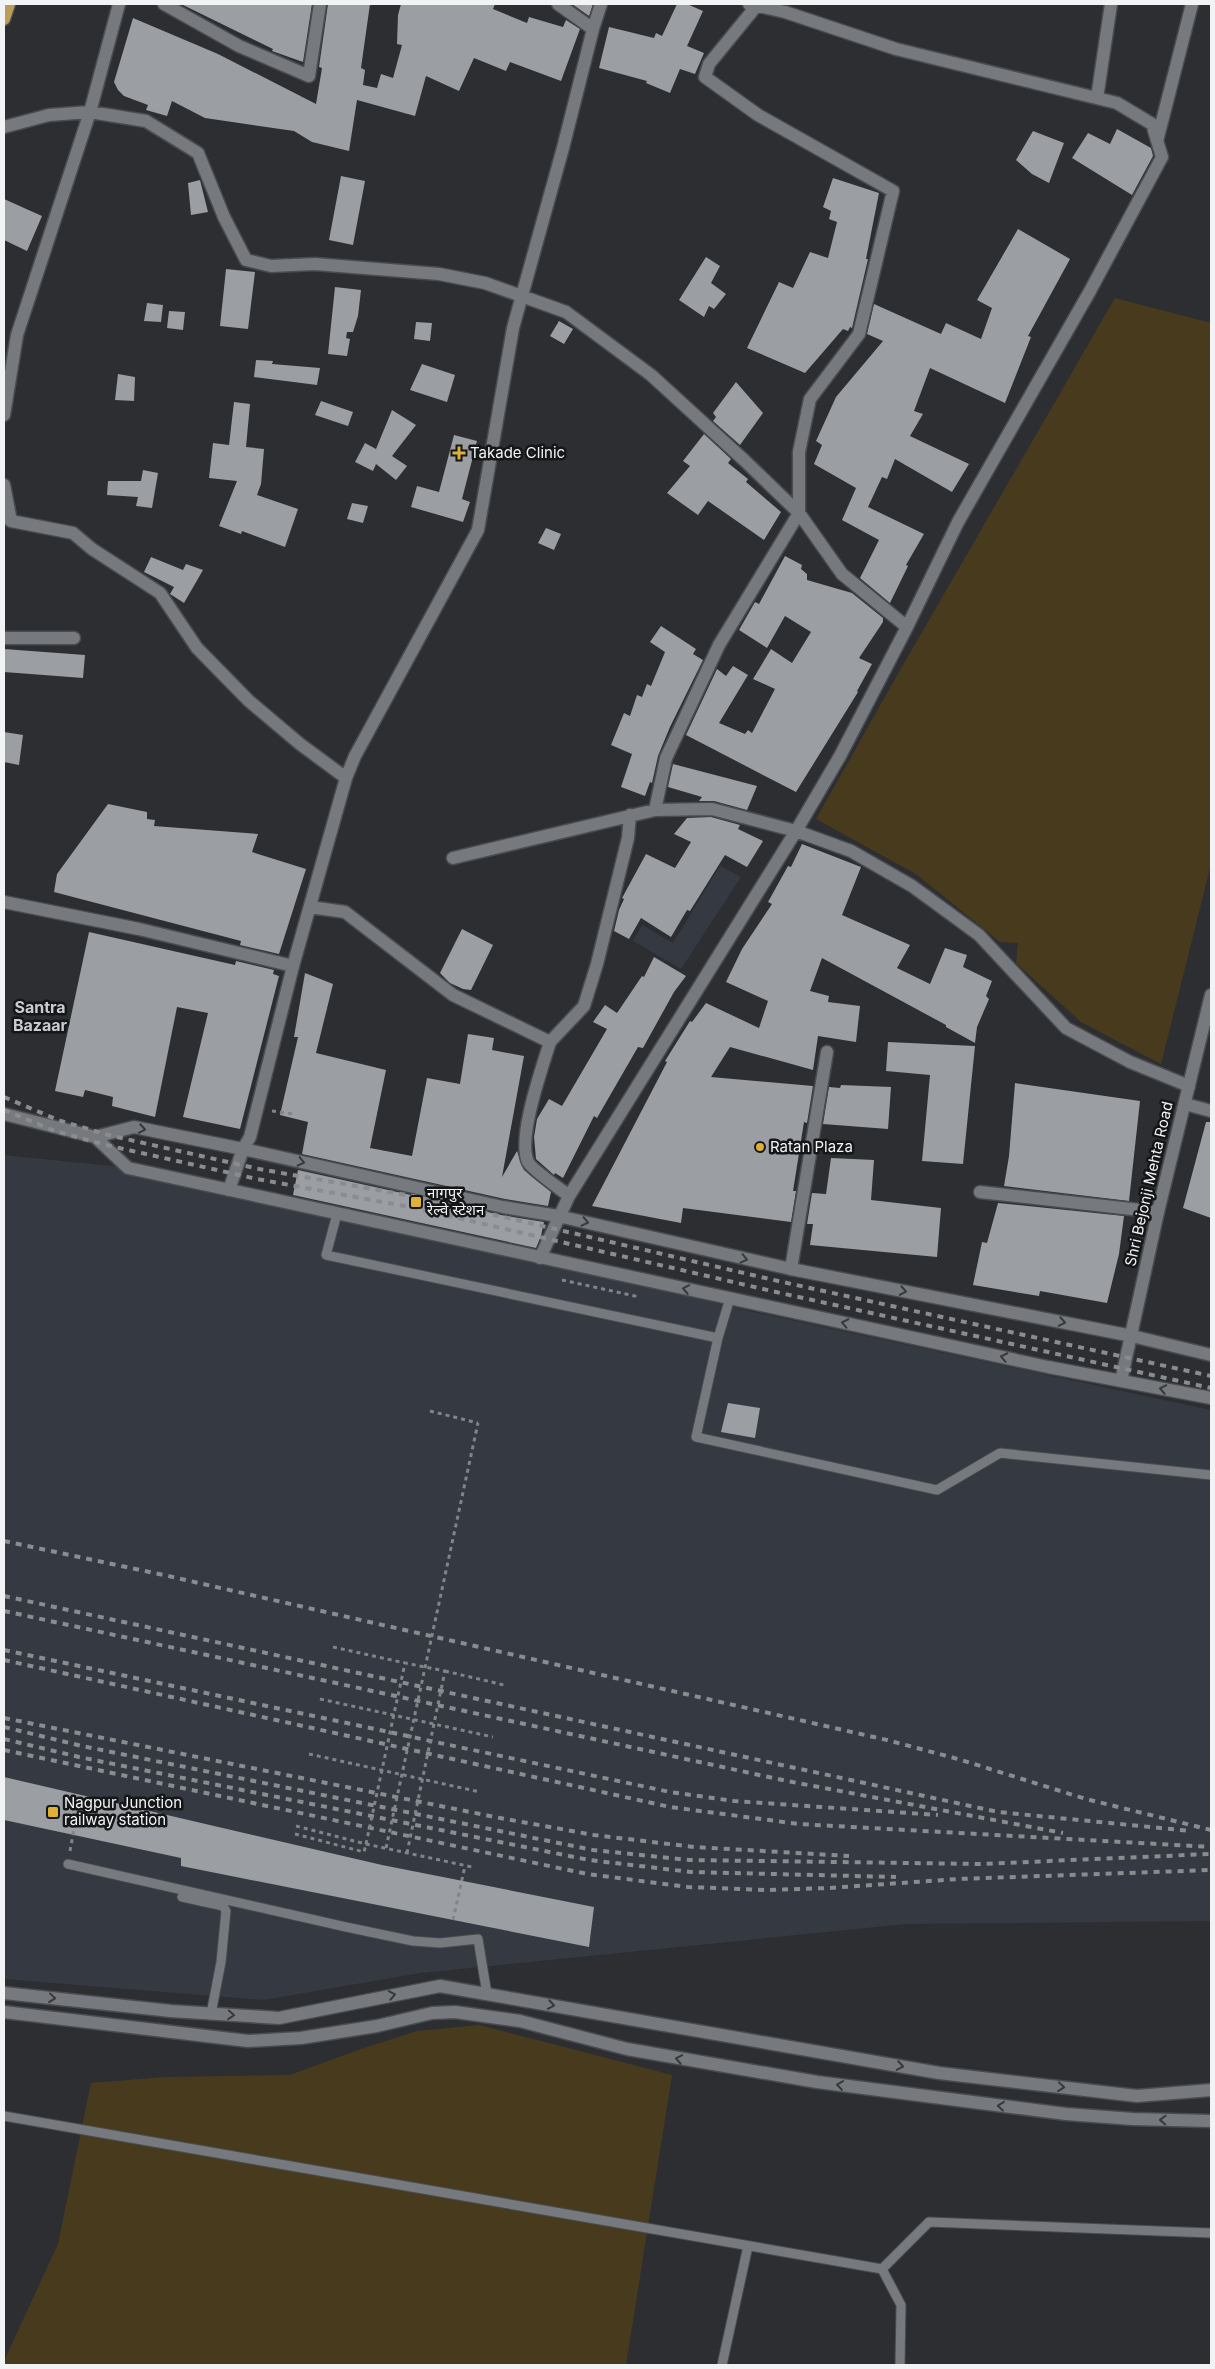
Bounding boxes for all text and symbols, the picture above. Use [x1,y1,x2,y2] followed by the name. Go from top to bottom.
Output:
[470,443,565,462] place label: Takade Clinic
[452,446,466,460] marker: Takade Clinic
[13,997,68,1035] district label: Santra Bazaar
[1120,1100,1177,1268] street label: Shri Bejonji Mehta Road
[138,1123,146,1133] one-way arrow
[770,1137,853,1156] place label: Ratan Plaza
[754,1141,766,1153] marker: Ratan Plaza
[297,1156,305,1167] one-way arrow
[426,1183,485,1219] place label: नागपुर रेल्वे स्टेशन
[409,1195,423,1209] marker: नागपुर रेल्वे स्टेशन
[581,1216,590,1227] one-way arrow
[739,1253,748,1263] one-way arrow
[682,1284,691,1295] one-way arrow
[898,1285,907,1296] one-way arrow
[1058,1316,1067,1327] one-way arrow
[841,1318,850,1329] one-way arrow
[1000,1352,1009,1363] one-way arrow
[1159,1385,1168,1395] one-way arrow
[64,1793,182,1829] place label: Nagpur Junction railway station
[46,1805,60,1819] marker: Nagpur Junction railway station
[387,1991,396,2001] one-way arrow
[49,1992,57,2003] one-way arrow
[547,1999,556,2009] one-way arrow
[228,2009,236,2020] one-way arrow
[675,2054,684,2065] one-way arrow
[896,2061,905,2071] one-way arrow
[835,2080,843,2091] one-way arrow
[1058,2081,1066,2092] one-way arrow
[996,2101,1004,2112] one-way arrow
[1158,2115,1166,2126] one-way arrow

